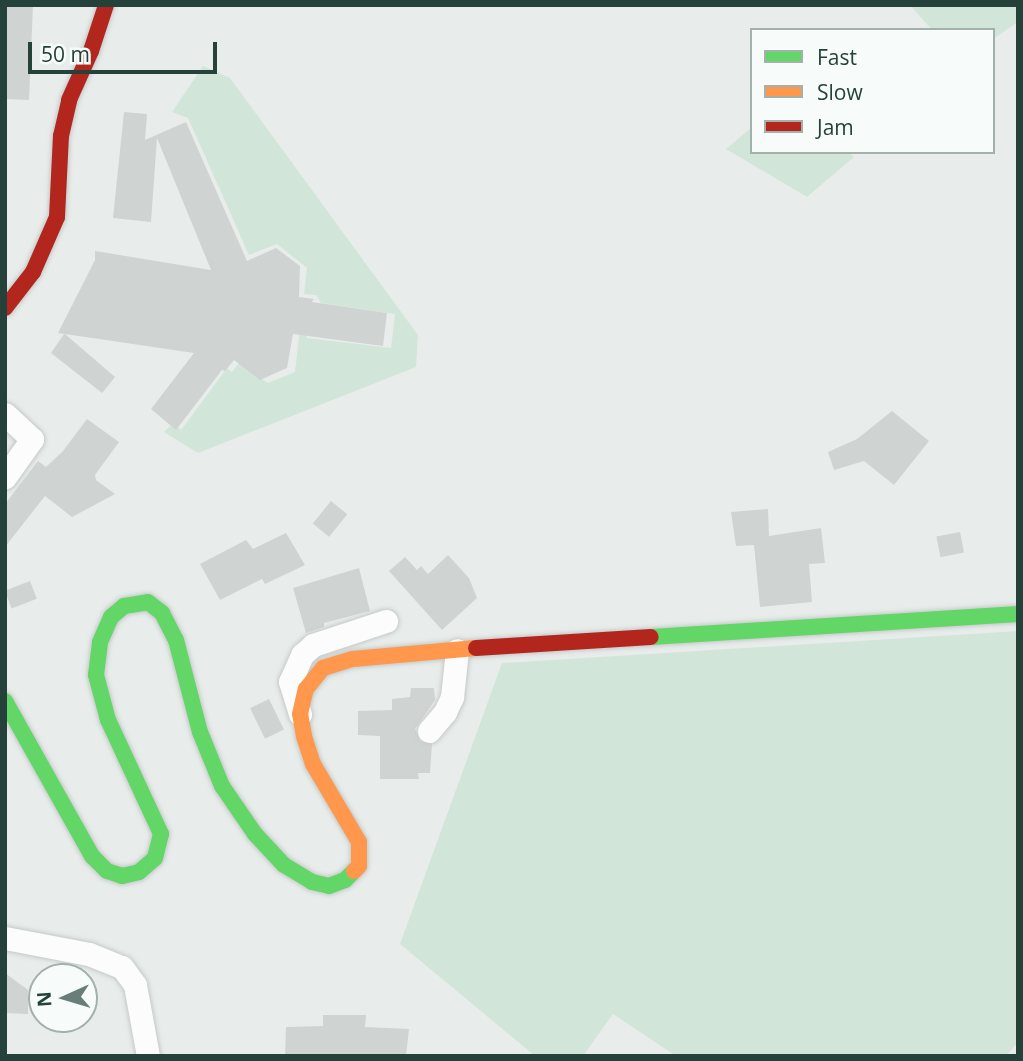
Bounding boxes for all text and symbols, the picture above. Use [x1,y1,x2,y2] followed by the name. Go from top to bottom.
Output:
[32,28,220,72] scale bar
[750,28,995,154] legend
[41,40,90,68] text: 50 m
[817,43,857,71] text: Fast
[817,78,863,106] text: Slow
[817,113,854,141] text: Jam
[28,963,98,1033] north arrow
[31,991,58,1008] text: N

